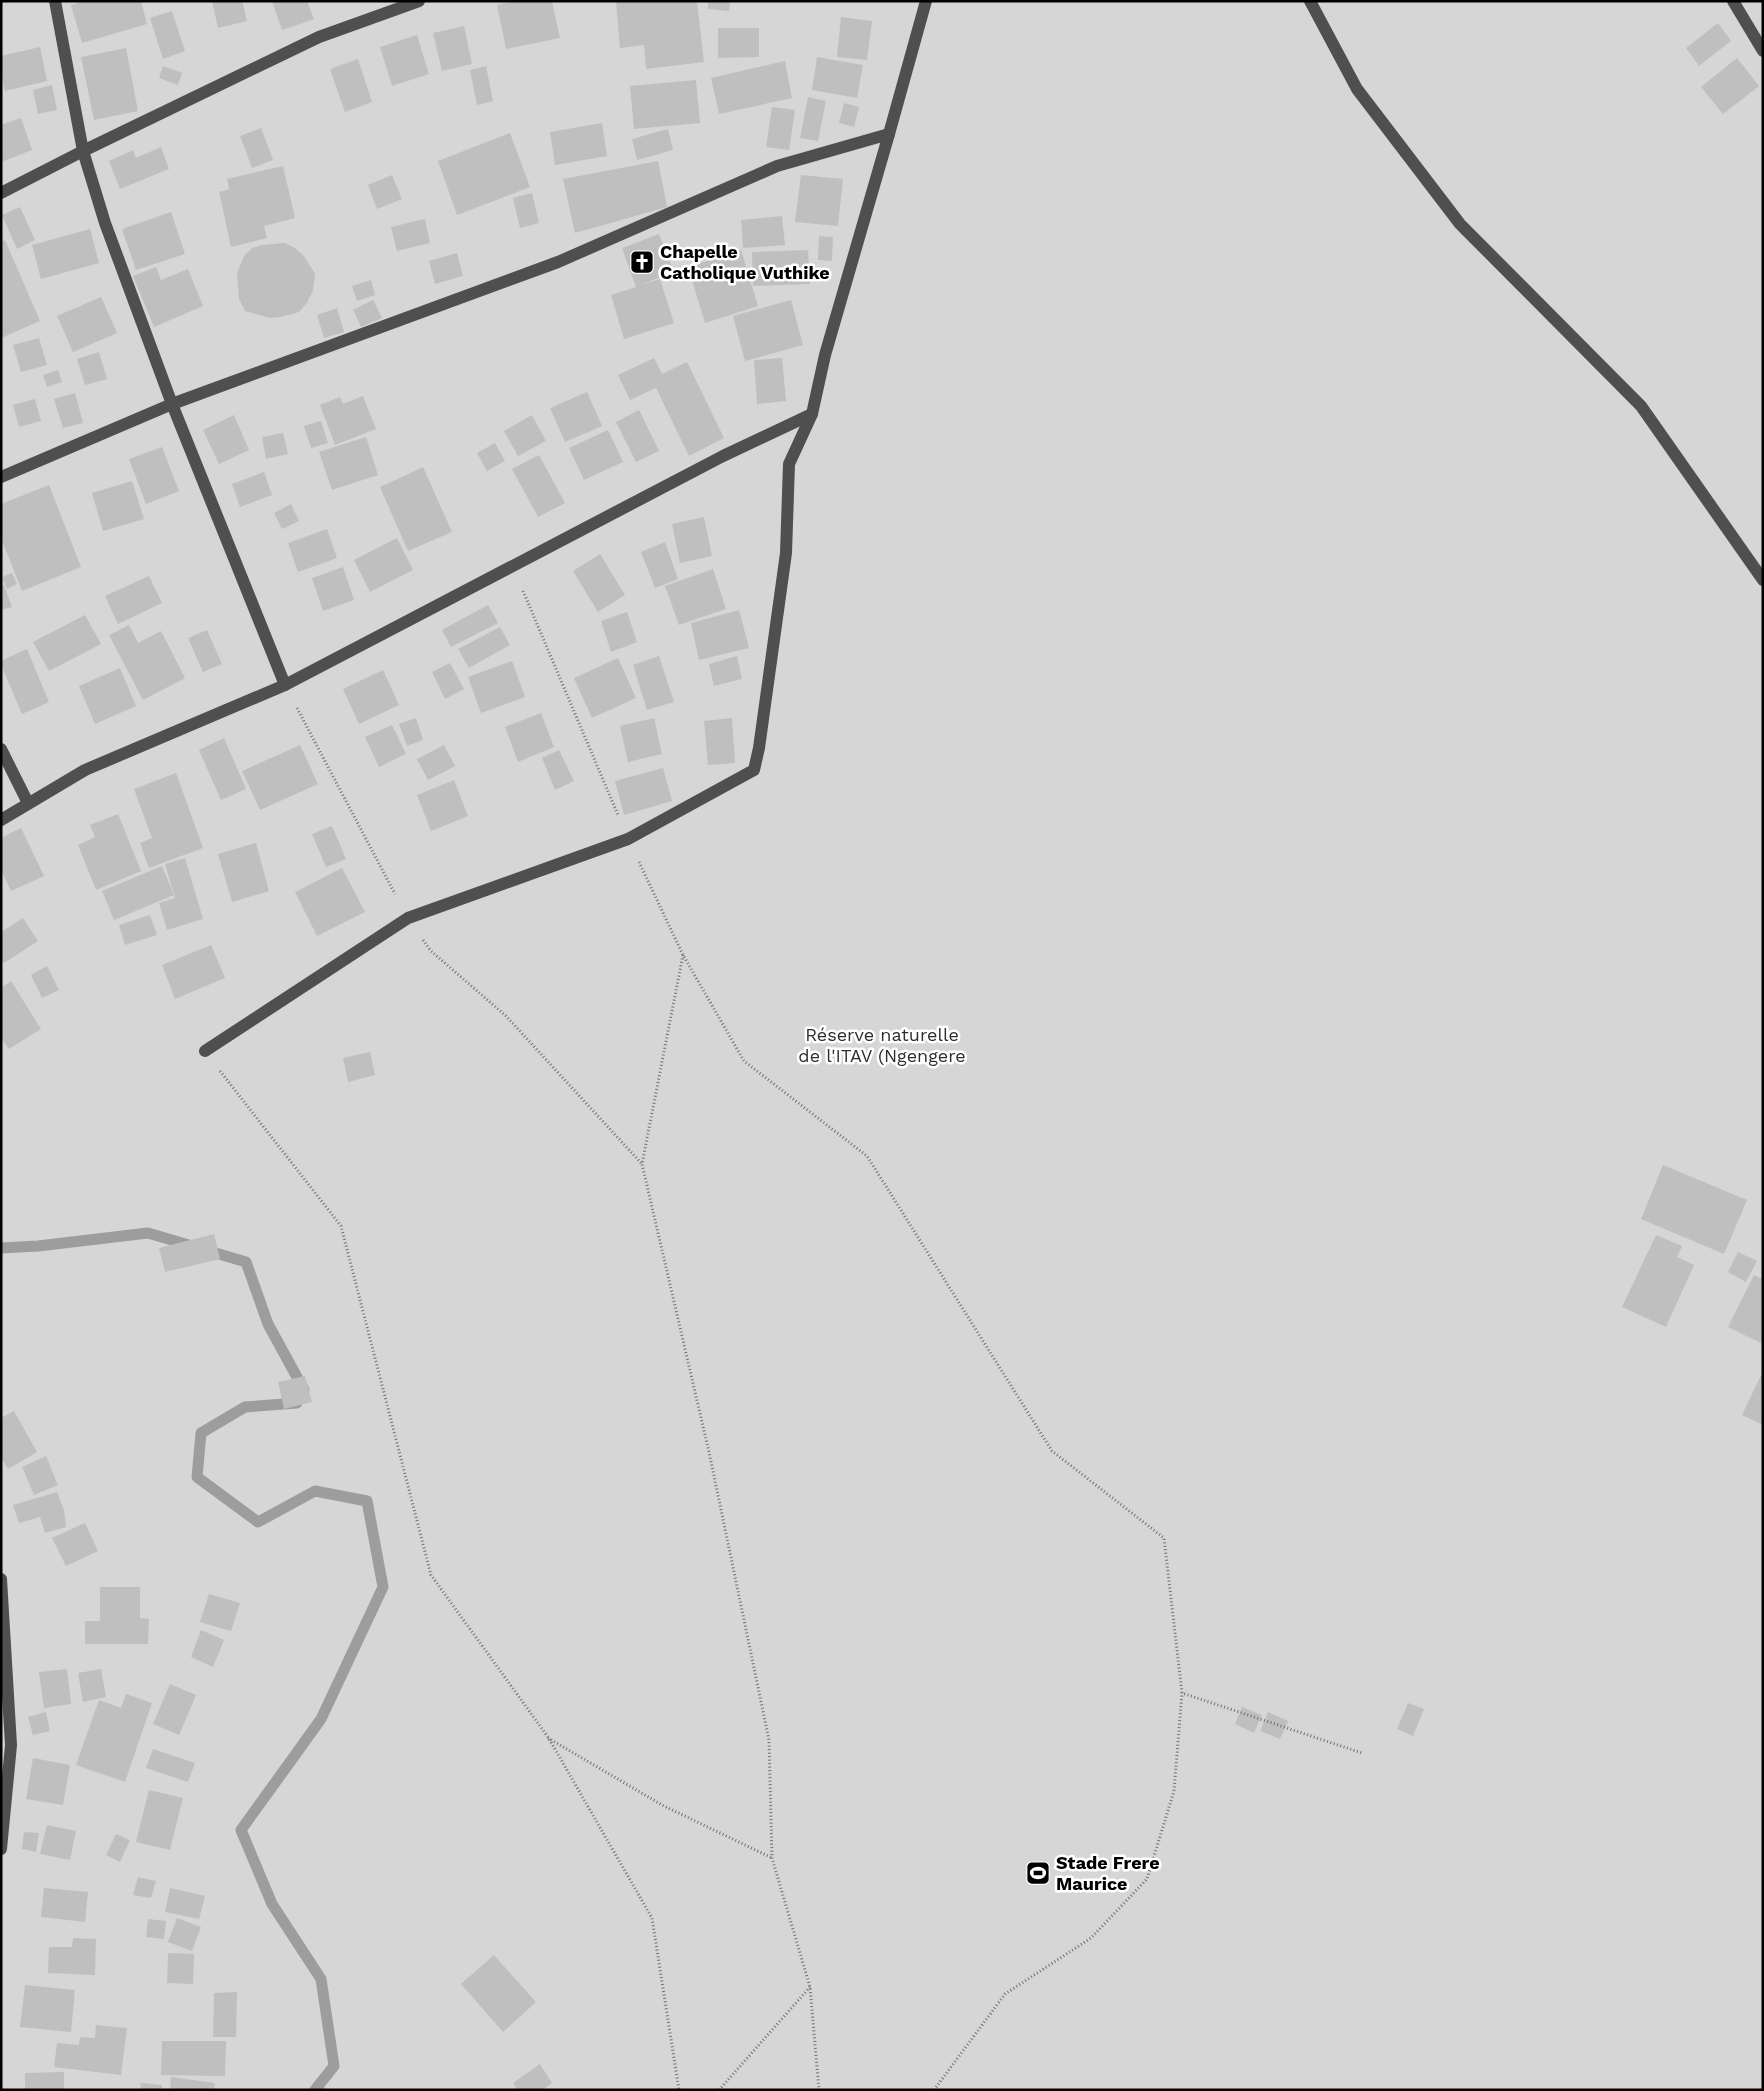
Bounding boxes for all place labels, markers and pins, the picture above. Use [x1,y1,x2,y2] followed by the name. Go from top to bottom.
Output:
[660,241,830,283] place label: Chapelle Catholique Vuthike
[629,249,655,275] church icon: Chapelle Catholique Vuthike
[1056,1852,1160,1894] place label: Stade Frere Maurice
[1025,1860,1051,1886] sports icon: Stade Frere Maurice

